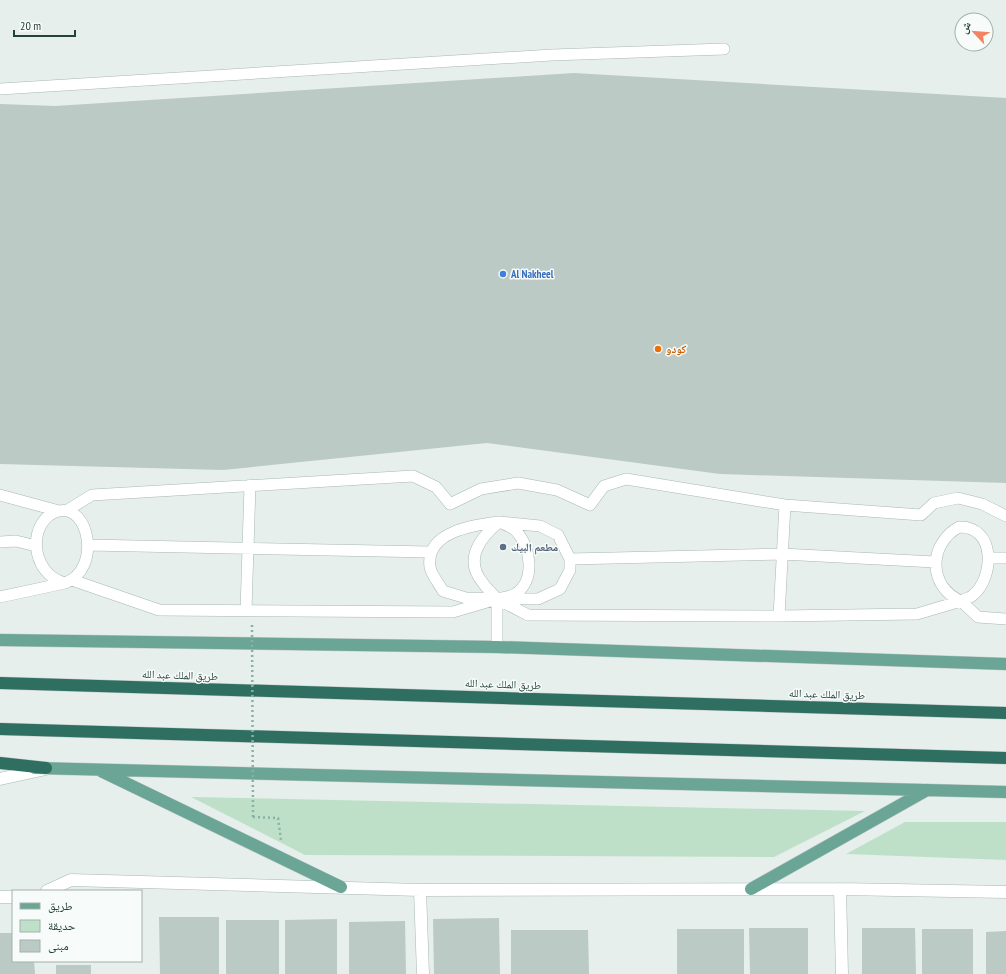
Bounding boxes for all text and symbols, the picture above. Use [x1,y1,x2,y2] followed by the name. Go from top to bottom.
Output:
[14,12,75,38] scale bar
[954,12,994,52] north arrow
[20,18,41,33] text: 20 m
[956,19,975,36] text: ش
[510,267,554,281] place label: Al Nakheel
[498,269,508,279] marker: Al Nakheel
[666,342,687,356] place label: كودو
[653,344,663,354] marker: كودو
[511,540,558,555] place label: مطعم البيك
[498,542,508,552] marker: مطعم البيك
[142,667,218,683] street label: طريق الملك عبد الله
[465,676,541,692] street label: طريق الملك عبد الله
[789,686,865,702] street label: طريق الملك عبد الله
[12,890,142,962] legend
[48,898,73,913] text: طريق
[48,918,76,933] text: حديقة
[48,938,69,953] text: مبنى

